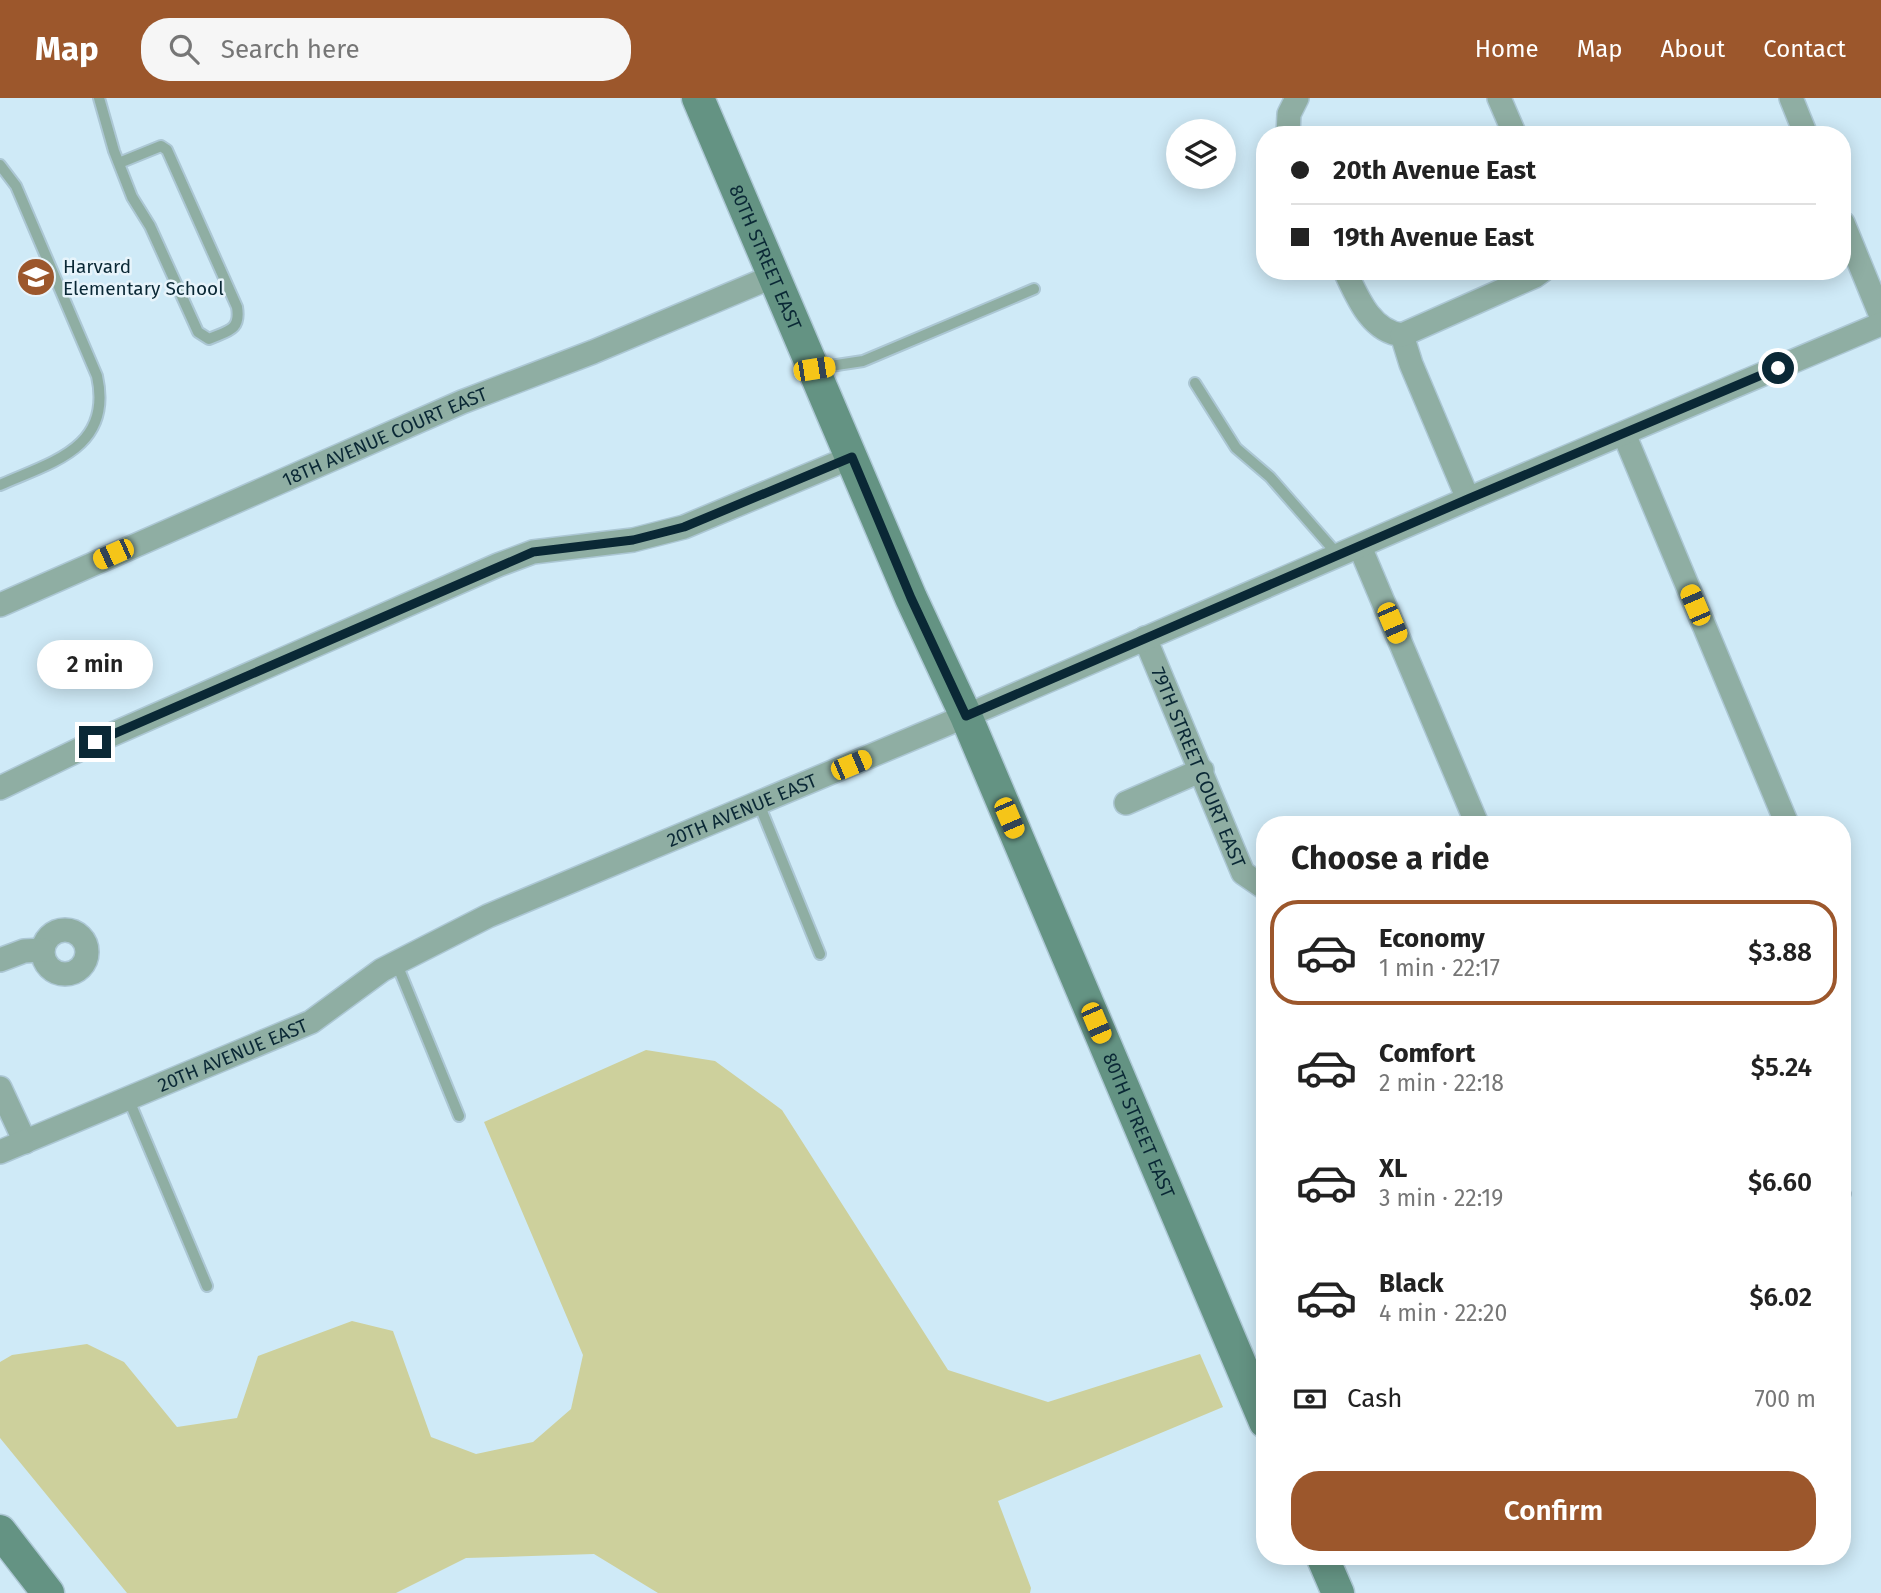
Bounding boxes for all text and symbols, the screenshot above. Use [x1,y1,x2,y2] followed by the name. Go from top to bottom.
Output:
[141,18,631,81] search box
[35,29,99,69] text: Map
[165,30,203,68] icon: search
[221,34,360,65] text: Search here
[1475,35,1539,63] text: Home
[1577,35,1623,63] text: Map
[1661,35,1725,63] text: About
[1763,35,1846,63] text: Contact
[1166,119,1236,189] map controls
[1166,119,1236,189] button: layers
[1333,155,1536,186] text: 20th Avenue East
[725,181,807,333] street label: 80TH STREET EAST
[1333,222,1534,253] text: 19th Avenue East
[63,255,224,300] place label: Harvard Elementary School
[15,256,57,298] school or university icon: Harvard Elementary School
[1762,352,1794,384] route start
[792,355,837,383] car
[279,382,490,491] street label: 18TH AVENUE COURT EAST
[90,536,137,572] car
[1678,582,1713,628] car
[1375,600,1410,646] car
[37,640,153,690] callout: 2 min
[67,650,123,678] text: 2 min
[1147,664,1251,871] street label: 79TH STREET COURT EAST
[79,726,111,758] route end
[828,747,875,783] car
[663,768,820,851] street label: 20TH AVENUE EAST
[992,795,1027,841] car
[1291,839,1489,877] text: Choose a ride
[1295,921,1358,984] icon: car
[1379,923,1485,954] text: Economy
[1748,937,1812,968] text: $3.88
[1379,954,1500,982] text: 1 min · 22:17
[1079,1000,1114,1046] car
[154,1013,311,1096] street label: 20TH AVENUE EAST
[1295,1036,1358,1099] icon: car
[1379,1038,1475,1069] text: Comfort
[1098,1049,1180,1201] street label: 80TH STREET EAST
[1751,1052,1812,1083] text: $5.24
[1379,1069,1504,1097] text: 2 min · 22:18
[1295,1151,1358,1214] icon: car
[1379,1153,1407,1184] text: XL
[1748,1167,1812,1198] text: $6.60
[1379,1184,1503,1212] text: 3 min · 22:19
[1295,1266,1358,1329] icon: car
[1379,1268,1444,1299] text: Black
[1749,1282,1812,1313] text: $6.02
[1379,1299,1507,1327] text: 4 min · 22:20
[1291,1380,1329,1418] icon: cash
[1347,1383,1403,1414] text: Cash
[1755,1385,1816,1413] text: 700 m
[1291,1471,1816,1551] button: Confirm

